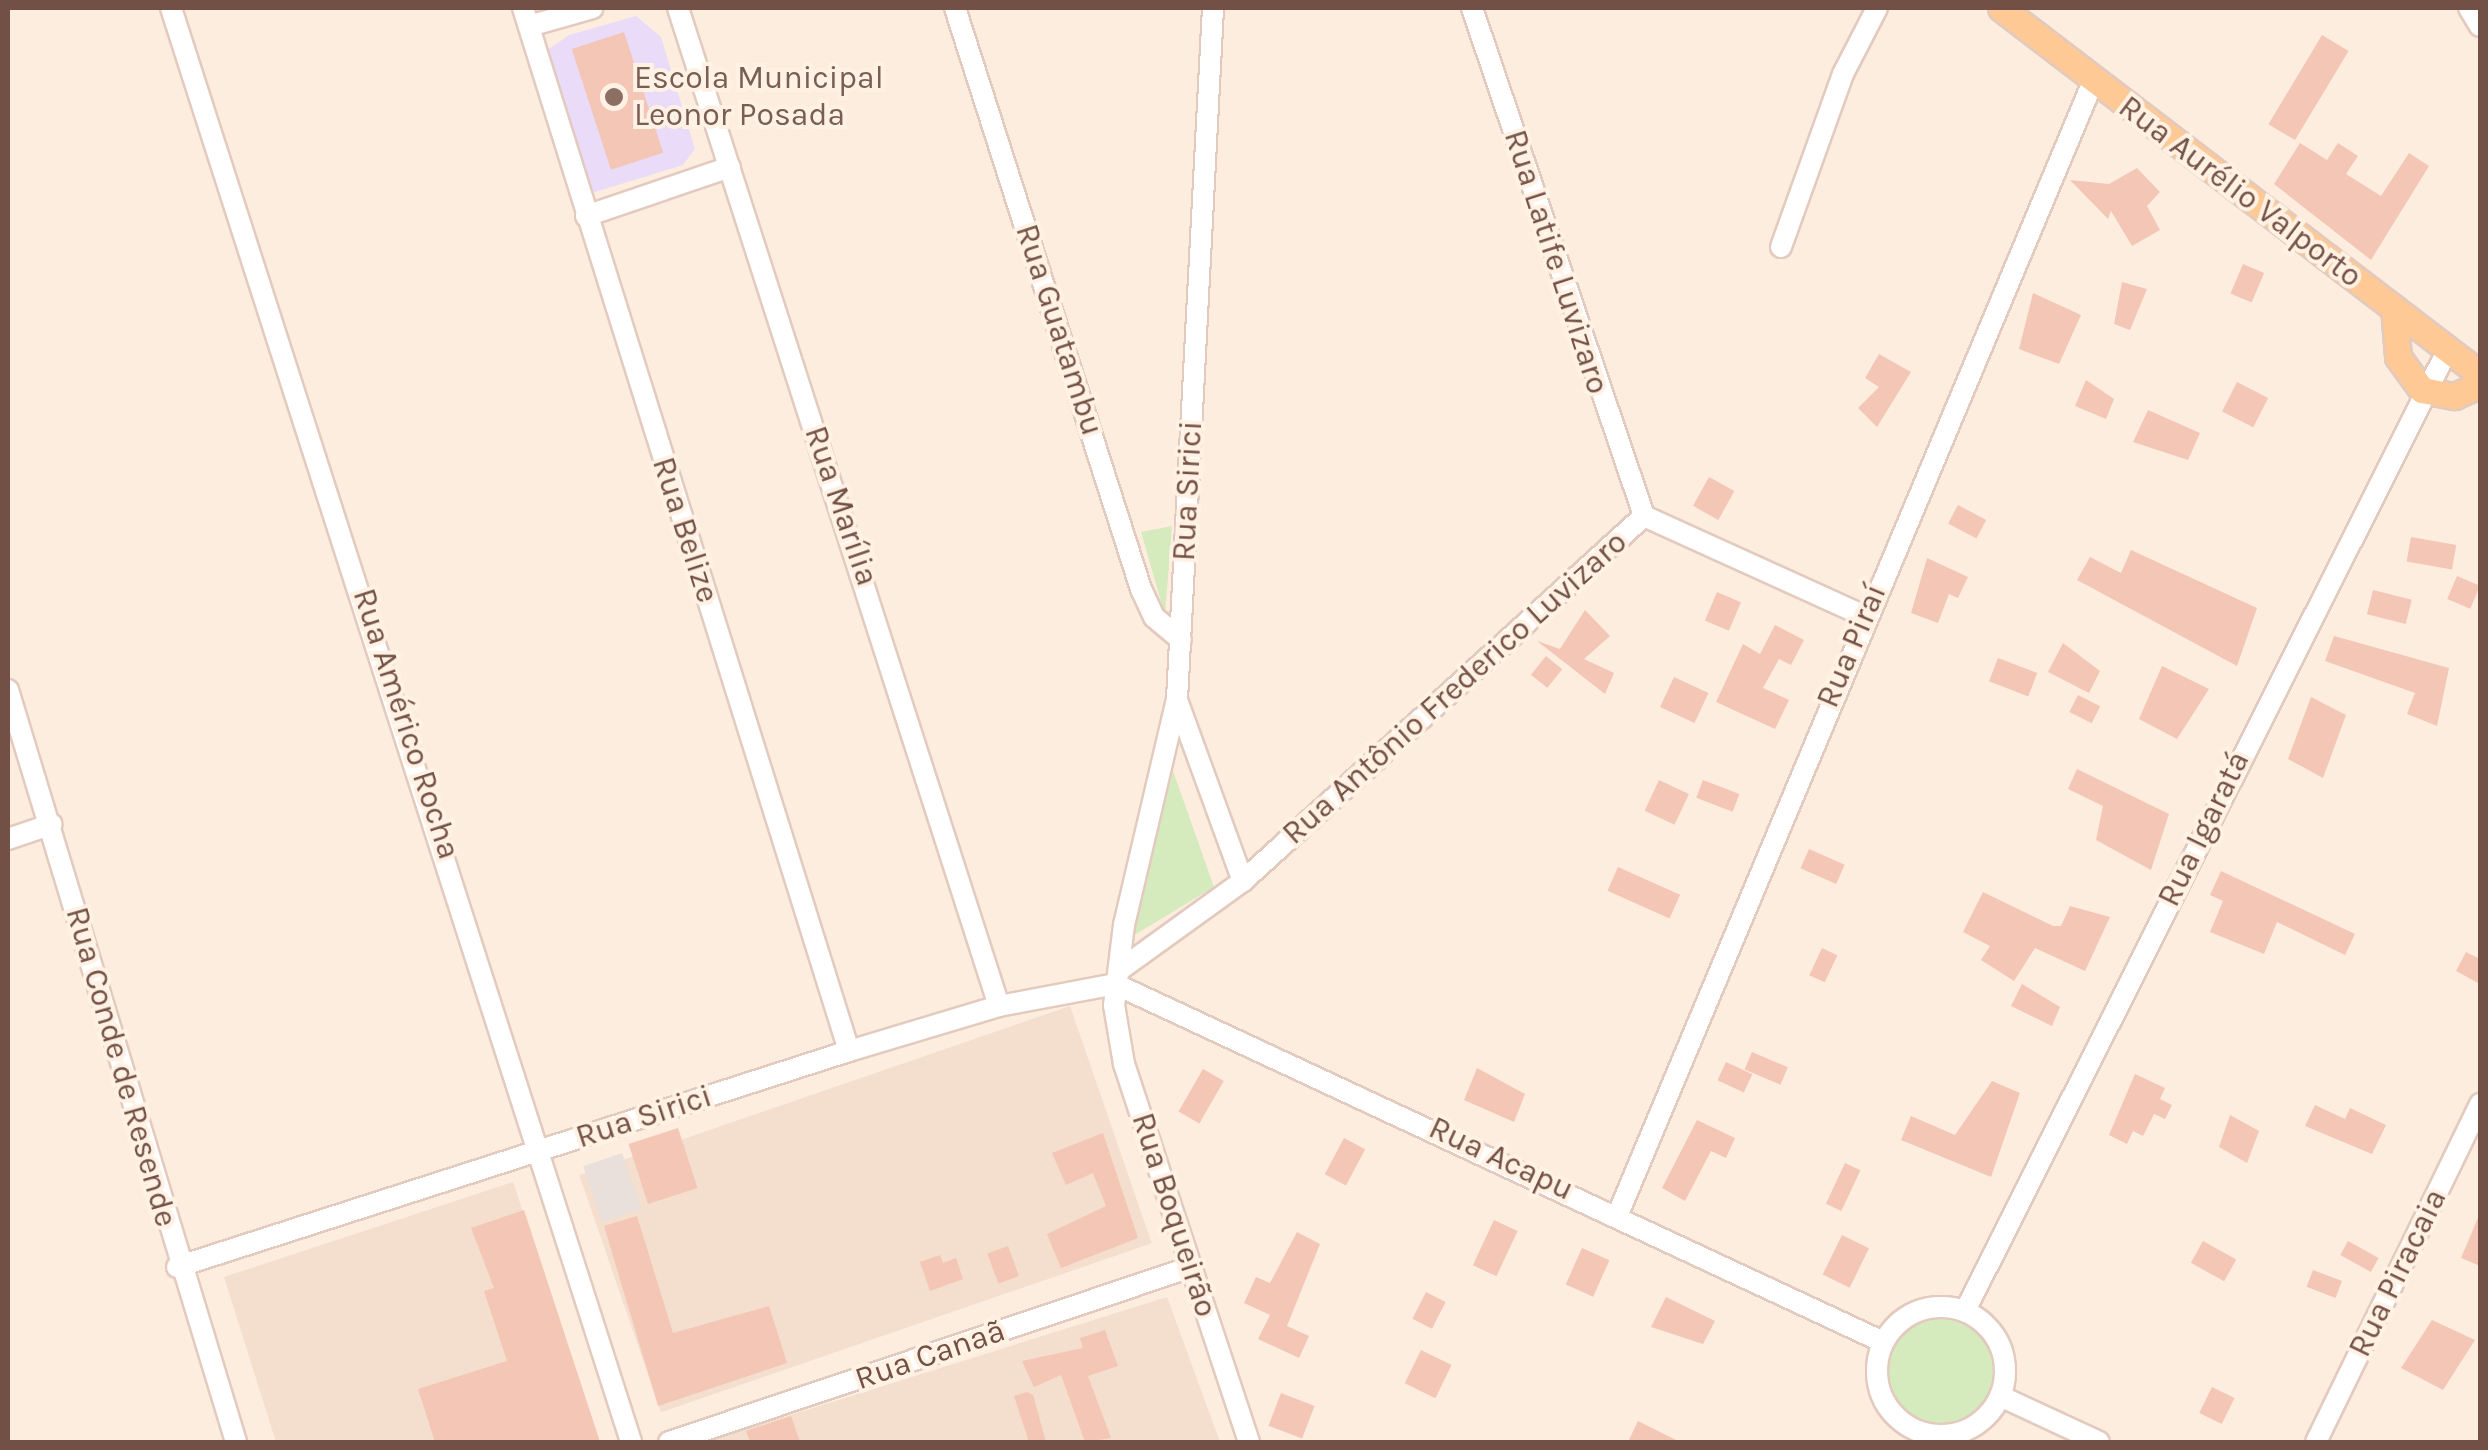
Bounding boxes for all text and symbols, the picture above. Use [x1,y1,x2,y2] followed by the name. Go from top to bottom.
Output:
[634,60,884,135] place label: Escola Municipal Leonor Posada
[603,86,625,108] marker: Escola Municipal Leonor Posada
[2111,88,2369,296] street label: Rua Aurélio Valporto
[1495,125,1617,399] street label: Rua Latife Luvizaro
[1007,220,1111,440] street label: Rua Guatambu
[1165,420,1211,562] street label: Rua Sirici
[796,421,886,591] street label: Rua Marília
[643,452,727,608] street label: Rua Belize
[1275,523,1635,853] street label: Rua Antônio Frederico Luvizaro
[1809,579,1895,713] street label: Rua Piraí
[344,584,468,864] street label: Rua Américo Rocha
[2150,745,2258,913] street label: Rua Igaratá
[57,903,185,1231] street label: Rua Conde de Resende
[571,1077,717,1157] street label: Rua Sirici
[1123,1108,1225,1322] street label: Rua Boqueirão
[1423,1109,1579,1209] street label: Rua Acapu
[2341,1183,2455,1363] street label: Rua Piracaia
[850,1311,1010,1399] street label: Rua Canaã

